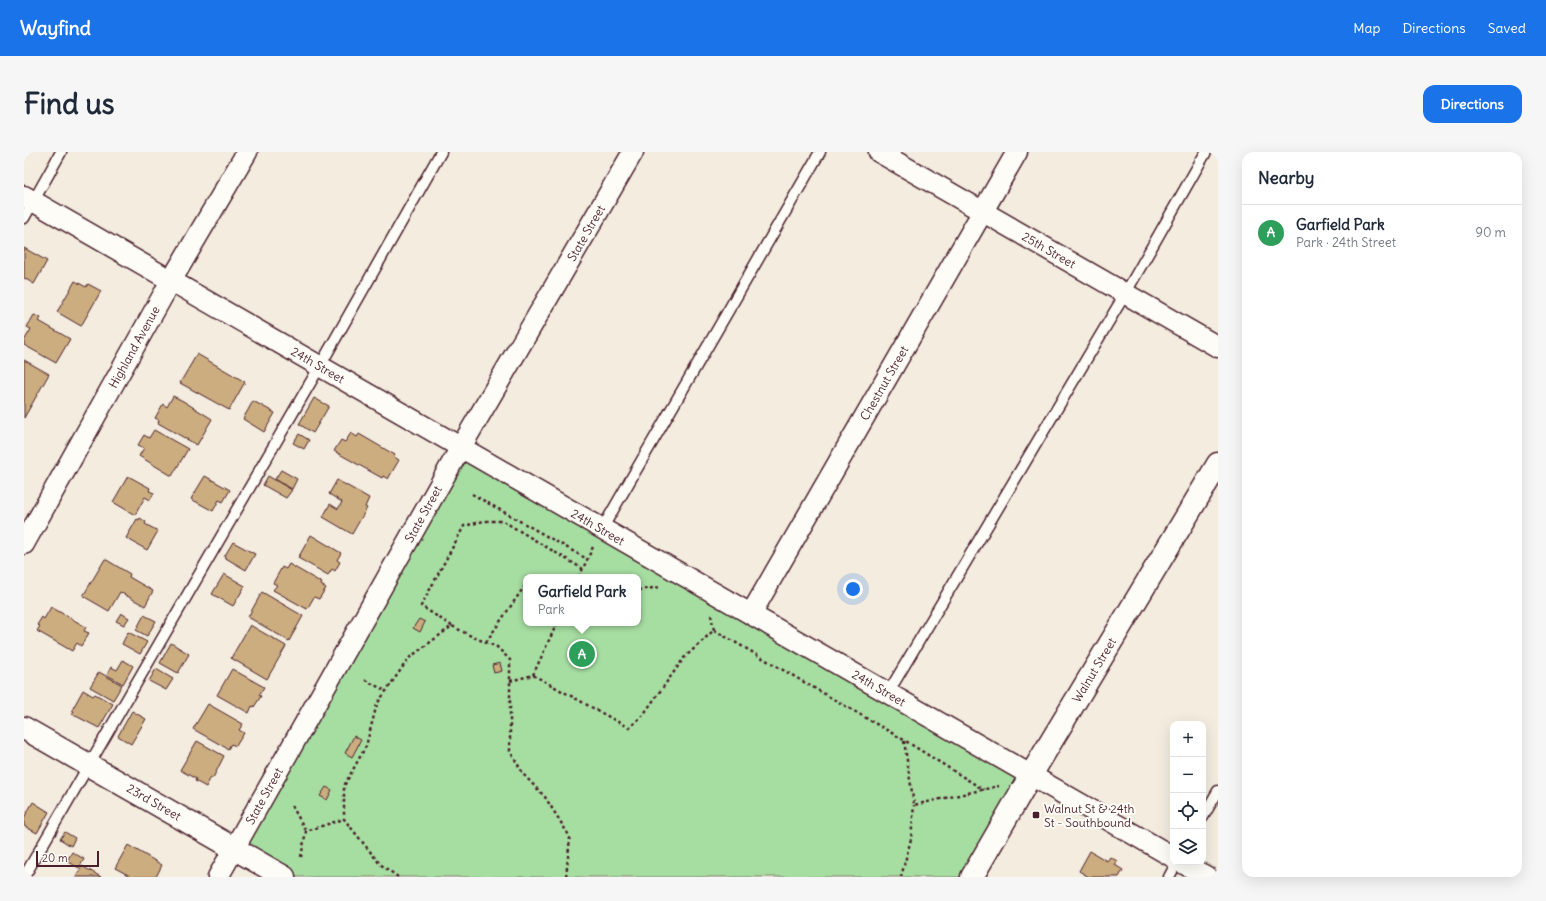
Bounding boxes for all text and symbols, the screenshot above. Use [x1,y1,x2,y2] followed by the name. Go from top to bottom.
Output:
[20,16,91,40] text: Wayfind
[1353,19,1380,37] text: Map
[1402,19,1466,37] text: Directions
[1488,19,1526,37] text: Saved
[1423,85,1522,123] button: Directions
[24,86,115,122] text: Find us
[1258,167,1314,189] text: Nearby
[564,202,608,264] street label: State Street
[1296,215,1385,234] text: Garfield Park
[1267,224,1275,241] text: A
[1475,224,1506,241] text: 90 m
[1020,229,1078,271] street label: 25th Street
[1296,234,1396,251] text: Park · 24th Street
[105,303,163,391] street label: Highland Avenue
[857,343,911,423] street label: Chestnut Street
[289,344,347,386] street label: 24th Street
[401,483,445,545] street label: State Street
[569,506,627,548] street label: 24th Street
[523,574,641,626] popup
[843,579,863,599] your location
[538,582,626,601] text: Garfield Park
[538,601,565,618] text: Park
[1069,635,1119,705] street label: Walnut Street
[569,639,595,669] pin: A
[850,667,908,709] street label: 24th Street
[1170,721,1206,865] map controls
[1170,721,1206,757] button: +
[1170,757,1206,793] button: −
[242,765,286,827] street label: State Street
[124,780,184,824] street label: 23rd Street
[1170,793,1206,829] button: locate
[1044,801,1135,830] place label: Walnut St & 24th St - Southbound
[1031,810,1041,820] marker: Walnut St & 24th St - Southbound
[1170,829,1206,865] button: layers
[36,849,99,868] scale bar
[42,851,68,865] text: 20 m

